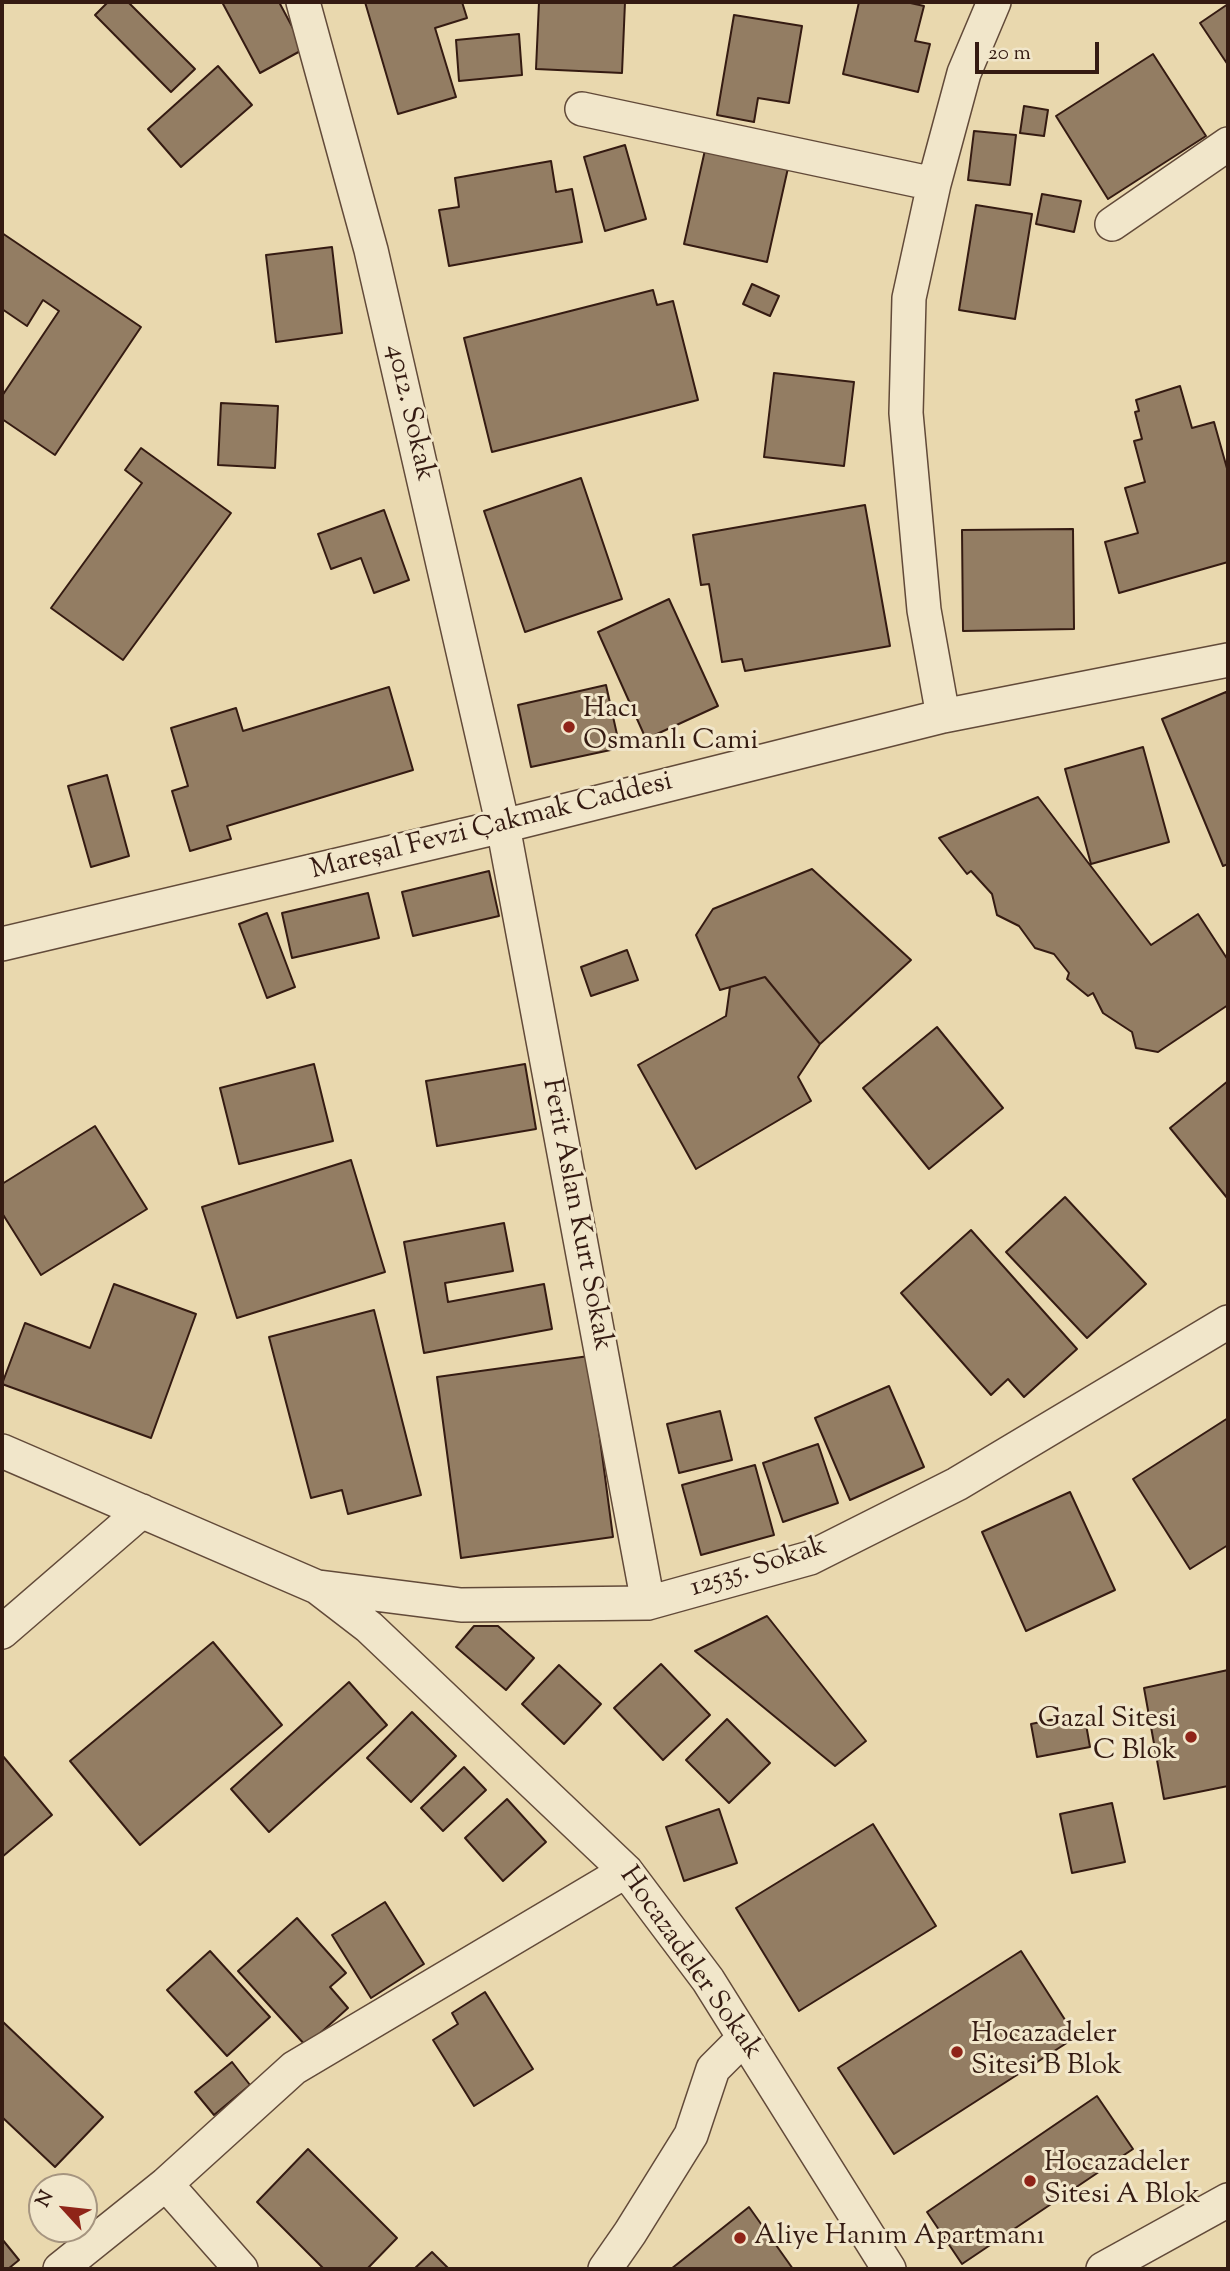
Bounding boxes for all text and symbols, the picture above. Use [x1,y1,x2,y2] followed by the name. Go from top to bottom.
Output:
[978,28,1102,72] scale bar
[988,39,1031,69] text: 20 m
[376,341,440,485] street label: 4012. Sokak
[583,694,758,760] place label: Hacı Osmanlı Cami
[561,719,577,735] marker: Hacı Osmanlı Cami
[308,767,676,889] street label: Mareşal Fevzi Çakmak Caddesi
[532,1076,618,1354] street label: Ferit Aslan Kurt Sokak
[687,1531,831,1607] street label: 12535. Sokak
[1038,1704,1177,1770] place label: Gazal Sitesi C Blok
[1183,1729,1199,1745] marker: Gazal Sitesi C Blok
[610,1861,768,2067] street label: Hocazadeler Sokak
[971,2019,1122,2085] place label: Hocazadeler Sitesi B Blok
[949,2044,965,2060] marker: Hocazadeler Sitesi B Blok
[1044,2148,1200,2214] place label: Hocazadeler Sitesi A Blok
[28,2173,98,2243] north arrow
[1022,2173,1038,2189] marker: Hocazadeler Sitesi A Blok
[30,2186,61,2212] text: N
[754,2221,1045,2255] place label: Aliye Hanım Apartmanı
[732,2230,748,2246] marker: Aliye Hanım Apartmanı

